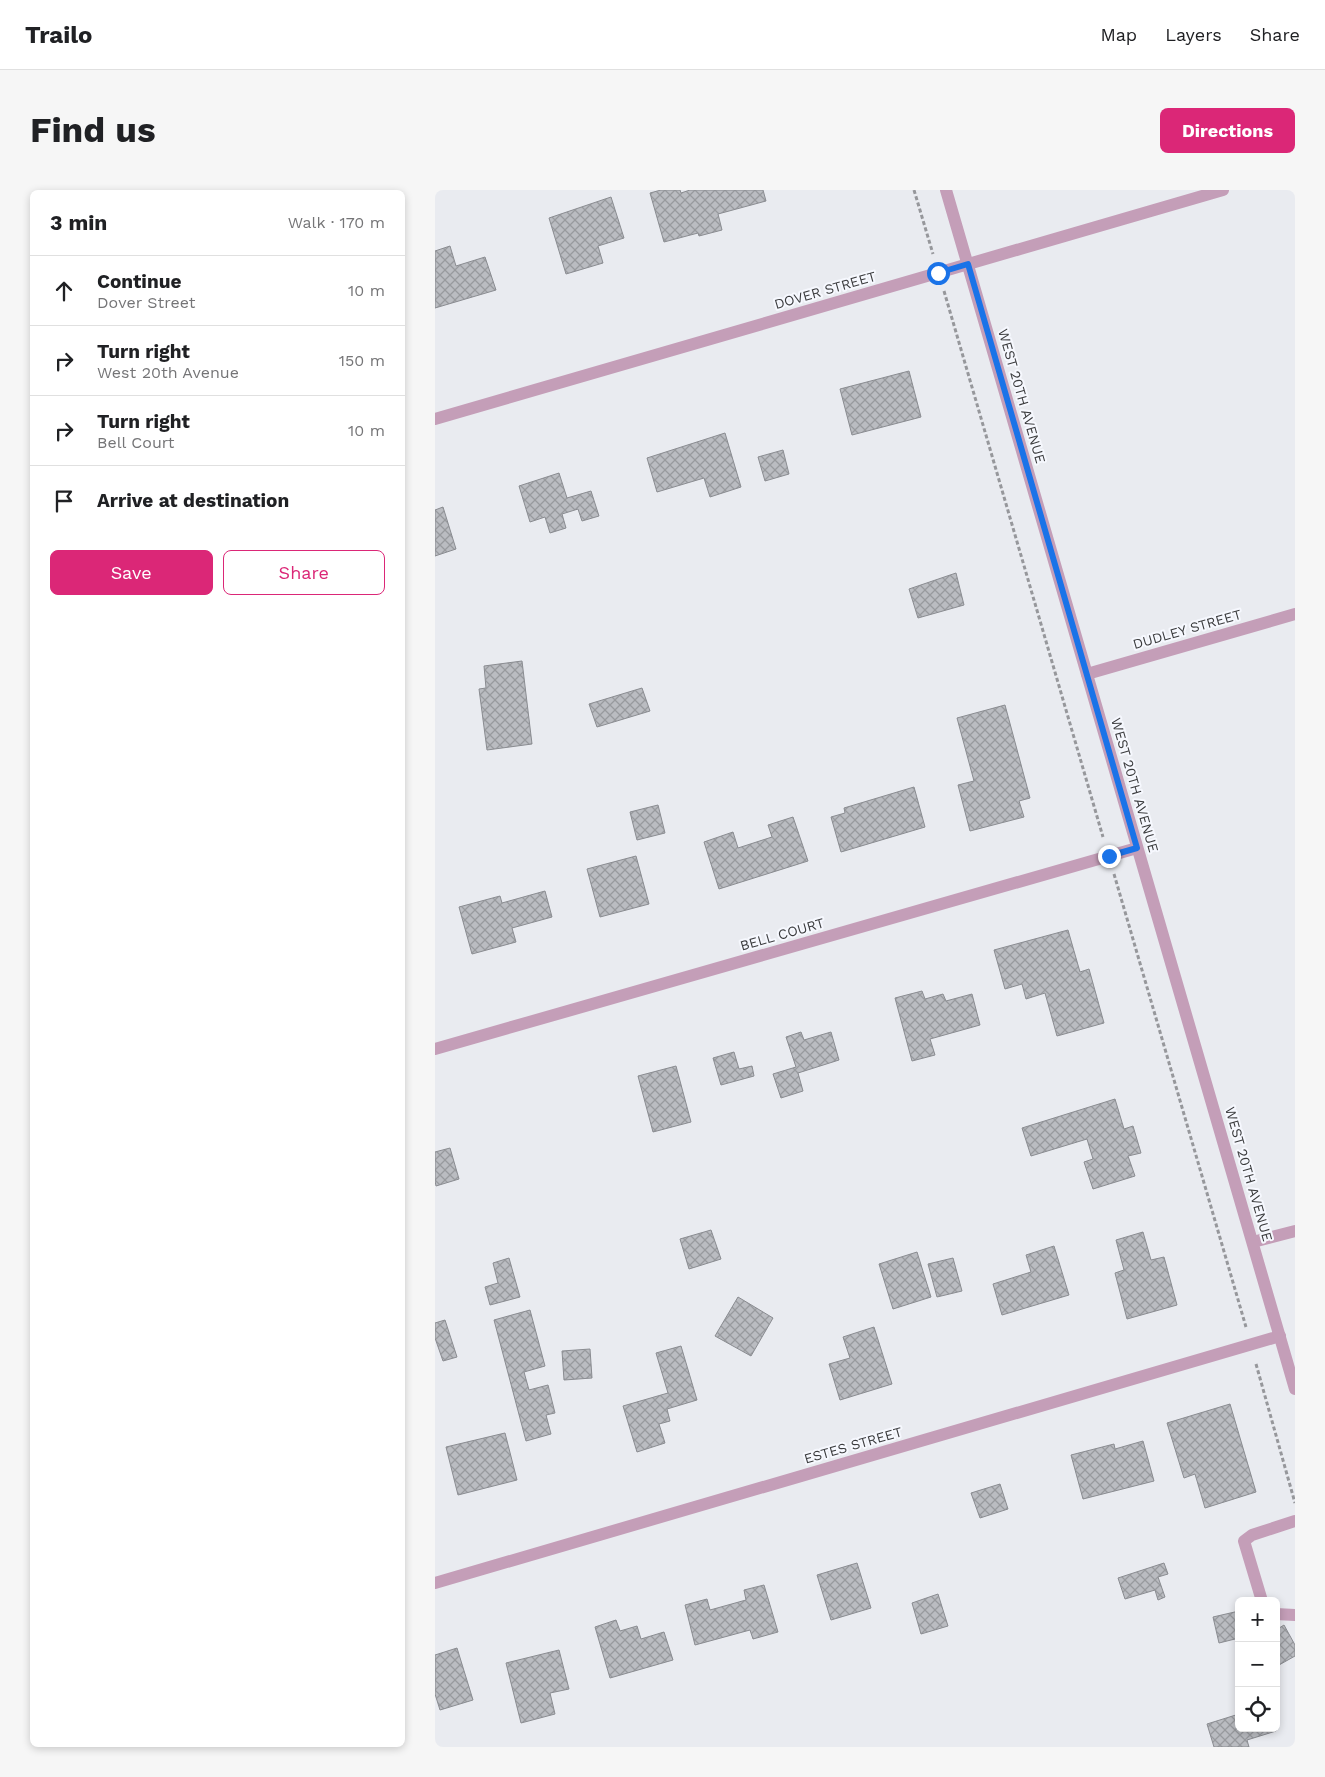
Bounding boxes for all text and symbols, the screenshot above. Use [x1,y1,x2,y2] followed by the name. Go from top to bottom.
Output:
[25,21,92,49] text: Trailo
[1100,24,1137,45] text: Map
[1165,24,1222,45] text: Layers
[1250,24,1300,45] text: Share
[1160,108,1295,153] button: Directions
[30,109,156,151] text: Find us
[50,210,107,235] text: 3 min
[288,213,385,232] text: Walk · 170 m
[927,262,950,285] route start
[772,268,878,312] street label: DOVER STREET
[97,270,181,293] text: Continue
[50,277,78,305] icon: ahead
[348,281,385,300] text: 10 m
[97,293,195,312] text: Dover Street
[995,327,1049,465] street label: WEST 20TH AVENUE
[97,340,190,363] text: Turn right
[50,347,78,375] icon: right
[339,351,385,370] text: 150 m
[97,363,239,382] text: West 20th Avenue
[97,410,190,433] text: Turn right
[50,417,78,445] icon: right
[348,421,385,440] text: 10 m
[97,433,175,452] text: Bell Court
[50,487,78,515] icon: arrive
[97,489,289,512] text: Arrive at destination
[50,550,213,595] button: Save
[223,550,385,595] button: Share
[1131,606,1244,652] street label: DUDLEY STREET
[1108,716,1162,854] street label: WEST 20TH AVENUE
[1098,845,1121,868] route end
[738,914,826,954] street label: BELL COURT
[1222,1105,1276,1243] street label: WEST 20TH AVENUE
[802,1423,904,1467] street label: ESTES STREET
[1235,1597,1280,1732] map controls
[1235,1597,1280,1642] button: +
[1235,1642,1280,1687] button: −
[1235,1687,1280,1732] button: locate

